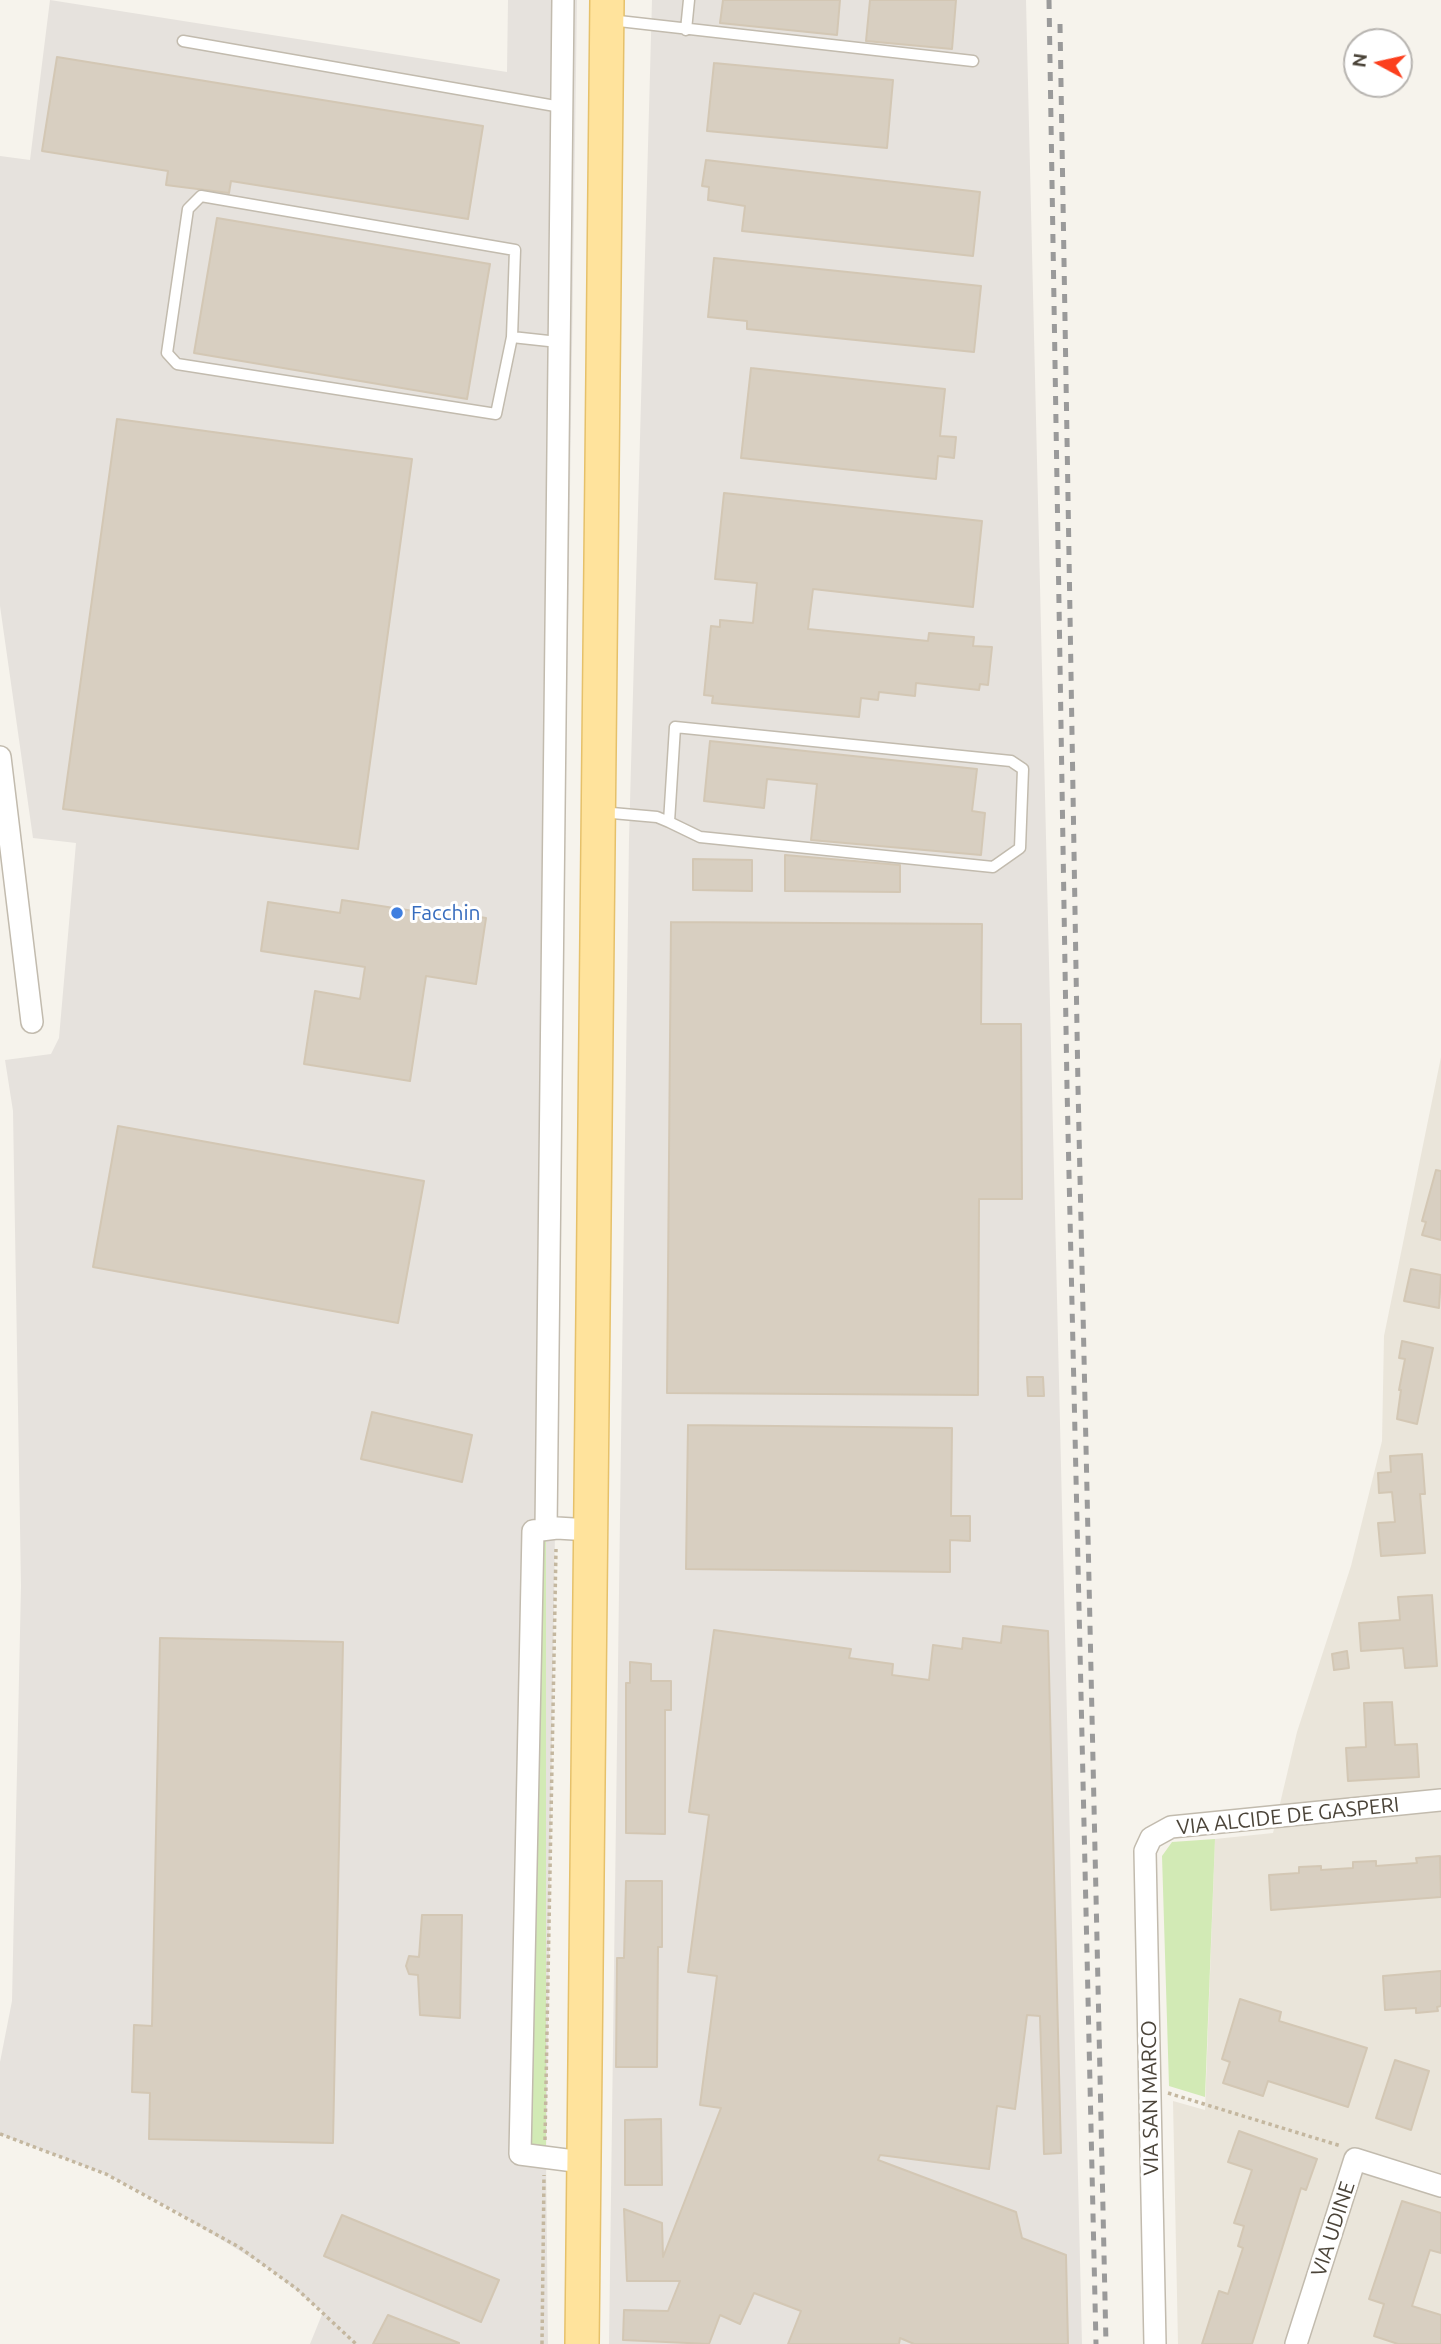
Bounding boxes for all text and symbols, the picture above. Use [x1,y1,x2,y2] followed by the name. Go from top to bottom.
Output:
[1343,28,1413,98] north arrow
[1347,52,1371,69] text: N
[411,900,481,926] place label: Facchin
[389,905,405,921] marker: Facchin
[1175,1792,1401,1840] street label: VIA ALCIDE DE GASPERI
[1136,2020,1164,2176] street label: VIA SAN MARCO
[1306,2178,1360,2280] street label: VIA UDINE

